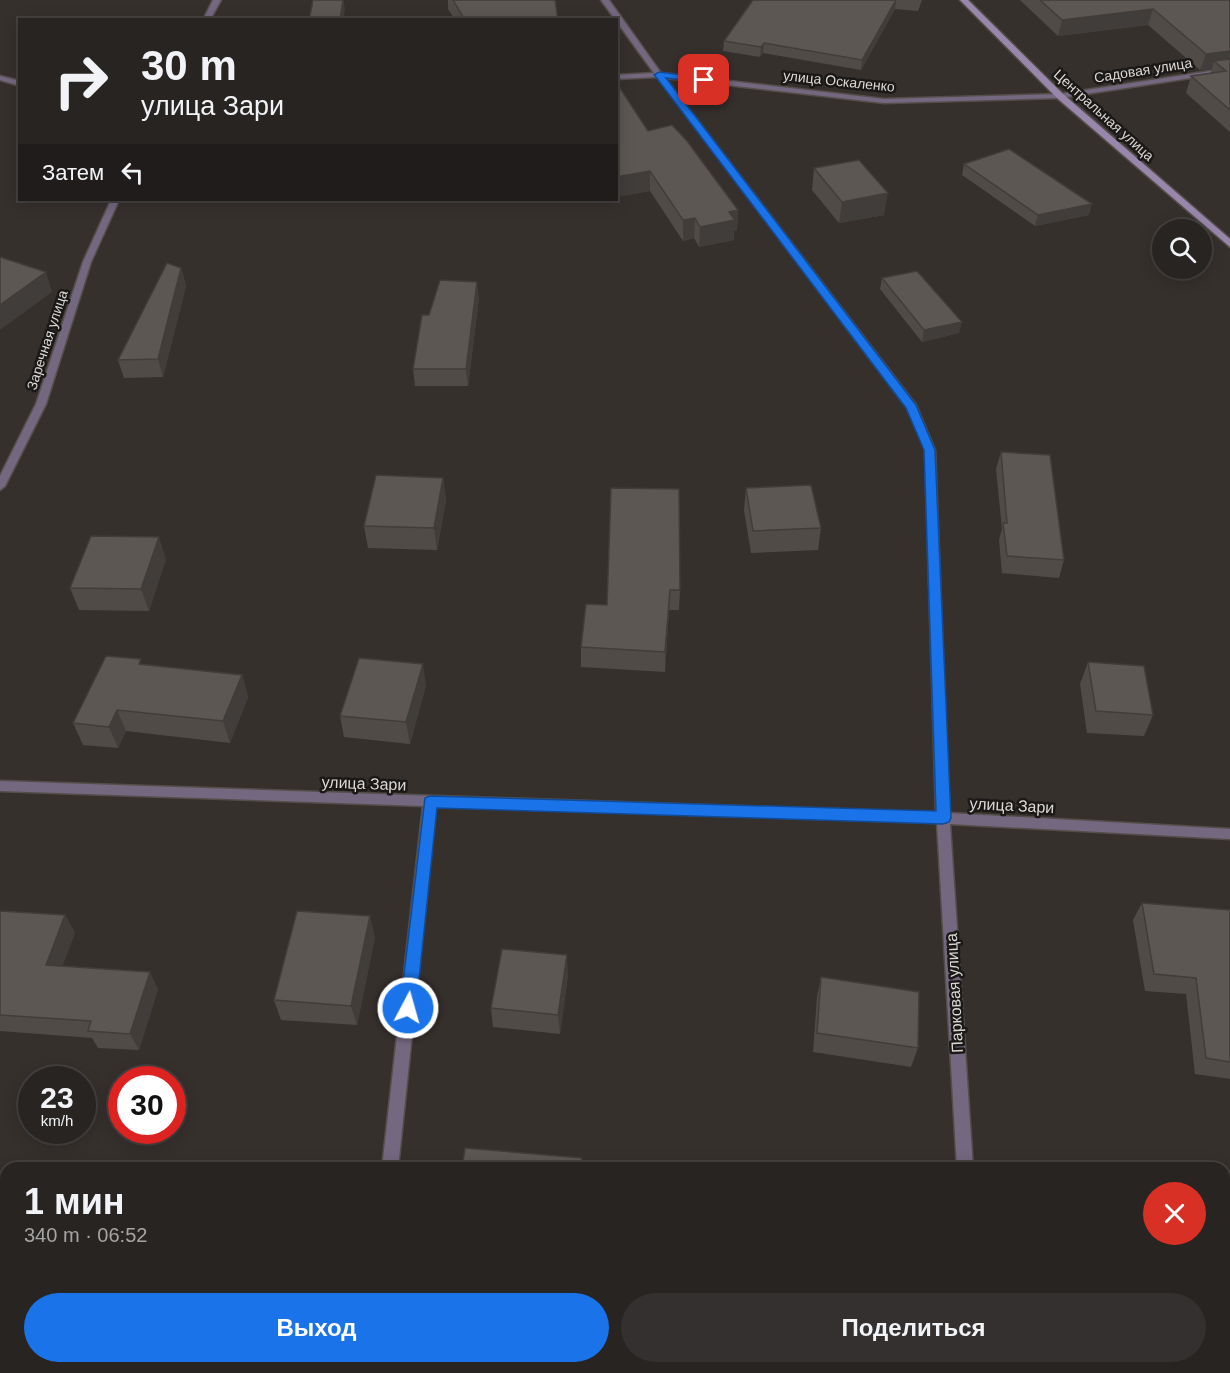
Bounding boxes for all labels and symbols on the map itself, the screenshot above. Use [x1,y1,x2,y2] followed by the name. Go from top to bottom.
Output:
[678,54,729,105] pin
[1093,54,1193,86] street label: Садовая улица
[1051,66,1157,164] street label: Центральная улица
[782,67,896,95] street label: улица Оскаленко
[23,288,71,392] street label: Заречная улица
[321,774,407,793] street label: улица Зари
[969,795,1055,816] street label: улица Зари
[943,933,966,1053] street label: Парковая улица
[376,976,440,1040] position arrow
[108,1066,186,1144] speed limit sign: 30

